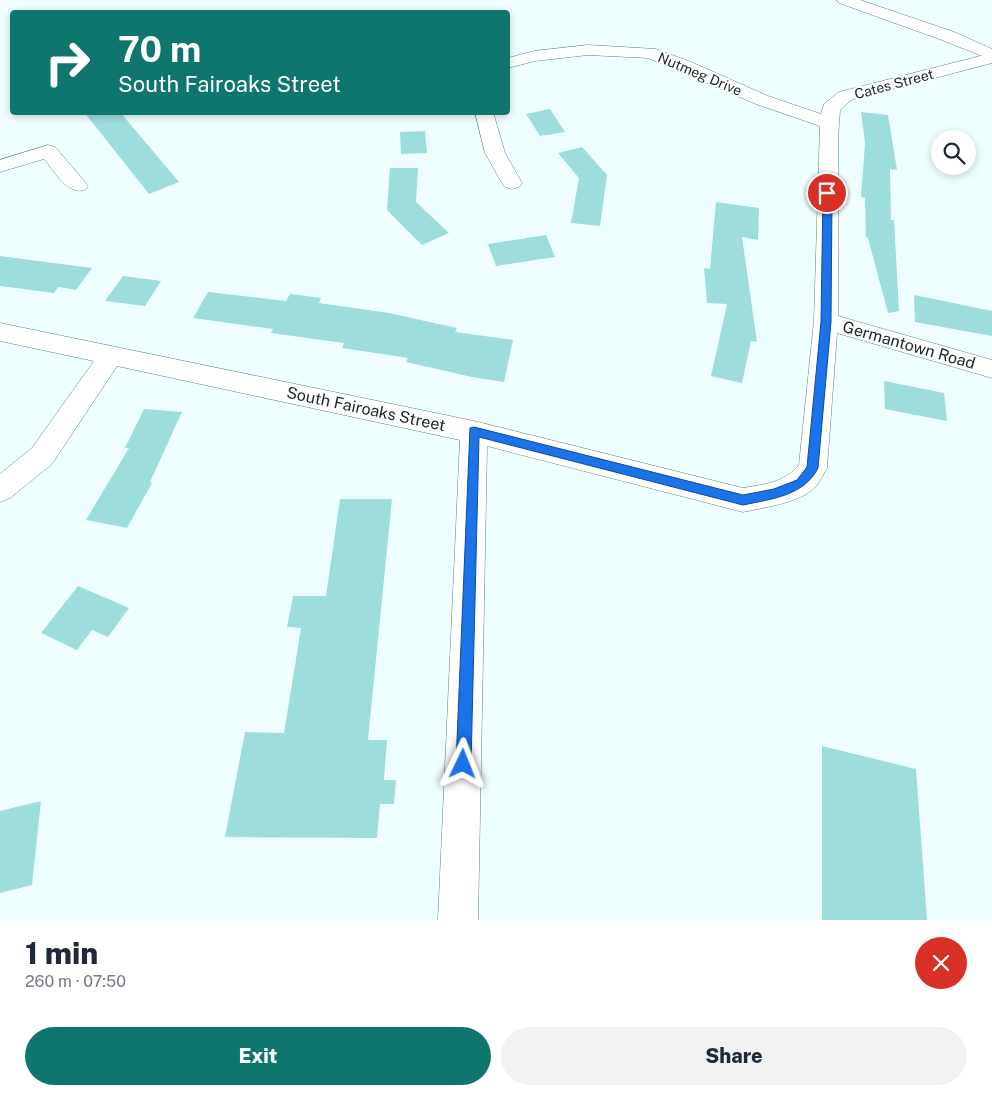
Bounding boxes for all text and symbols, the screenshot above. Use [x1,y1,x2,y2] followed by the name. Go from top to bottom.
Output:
[118,29,201,70] text: 70 m
[35,30,100,95] icon: right
[656,49,744,99] street label: Nutmeg Drive
[853,66,935,102] street label: Cates Street
[118,71,341,97] text: South Fairoaks Street
[931,130,976,175] map controls
[931,130,976,175] button: search
[806,172,848,214] pin
[813,179,841,207] icon: arrive
[841,317,977,373] street label: Germantown Road
[285,383,447,435] street label: South Fairoaks Street
[436,737,488,789] position arrow
[25,935,98,971] text: 1 min
[915,937,967,989] button: close
[25,972,126,991] text: 260 m · 07:50
[25,1027,491,1085] button: Exit
[501,1027,967,1085] button: Share

